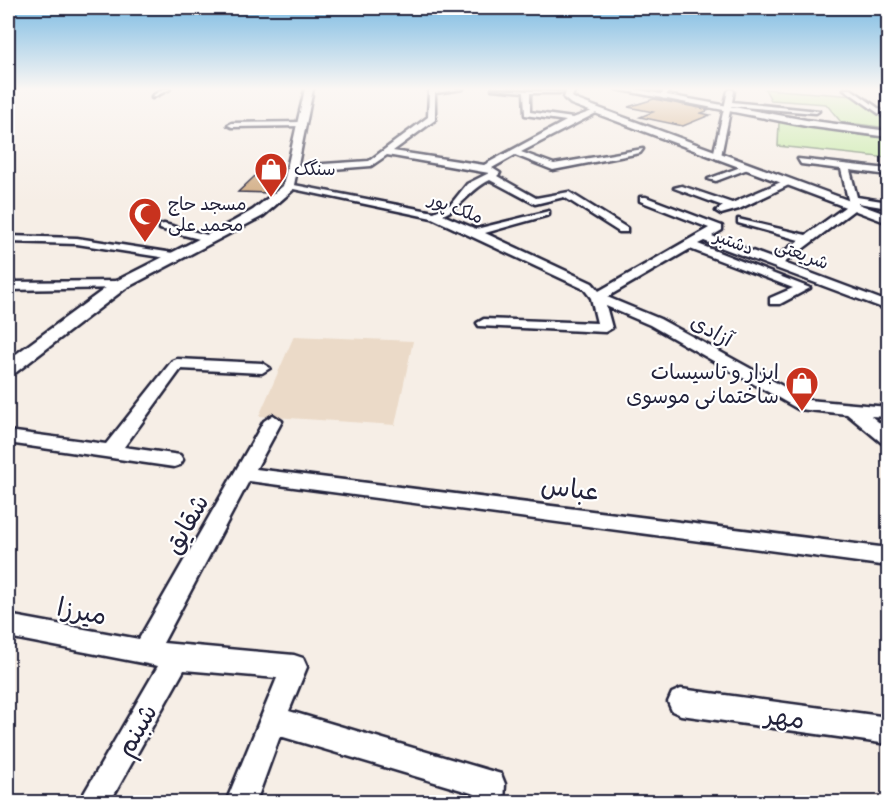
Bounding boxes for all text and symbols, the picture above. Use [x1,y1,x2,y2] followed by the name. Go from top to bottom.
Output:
[253,151,289,198] shop icon: سنگک
[294,158,336,180] place label: سنگک
[424,187,486,229] street label: ملک پور
[168,193,247,236] place label: مسجد حاج محمد علی
[127,196,163,243] mosque icon: مسجد حاج محمد علی
[709,224,757,259] street label: دشتبر
[772,234,832,274] street label: شریعتی
[687,308,738,352] street label: آزادی
[626,359,779,410] place label: ابزار و تاسیسات ساختمانی موسوی
[784,365,820,412] shop icon: ابزار و تاسیسات ساختمانی موسوی
[539,469,601,507] street label: عباس
[156,488,216,560] street label: شقایق
[54,591,110,631] street label: میرزا
[108,698,167,764] street label: شبنم
[761,698,807,736] street label: مهر

